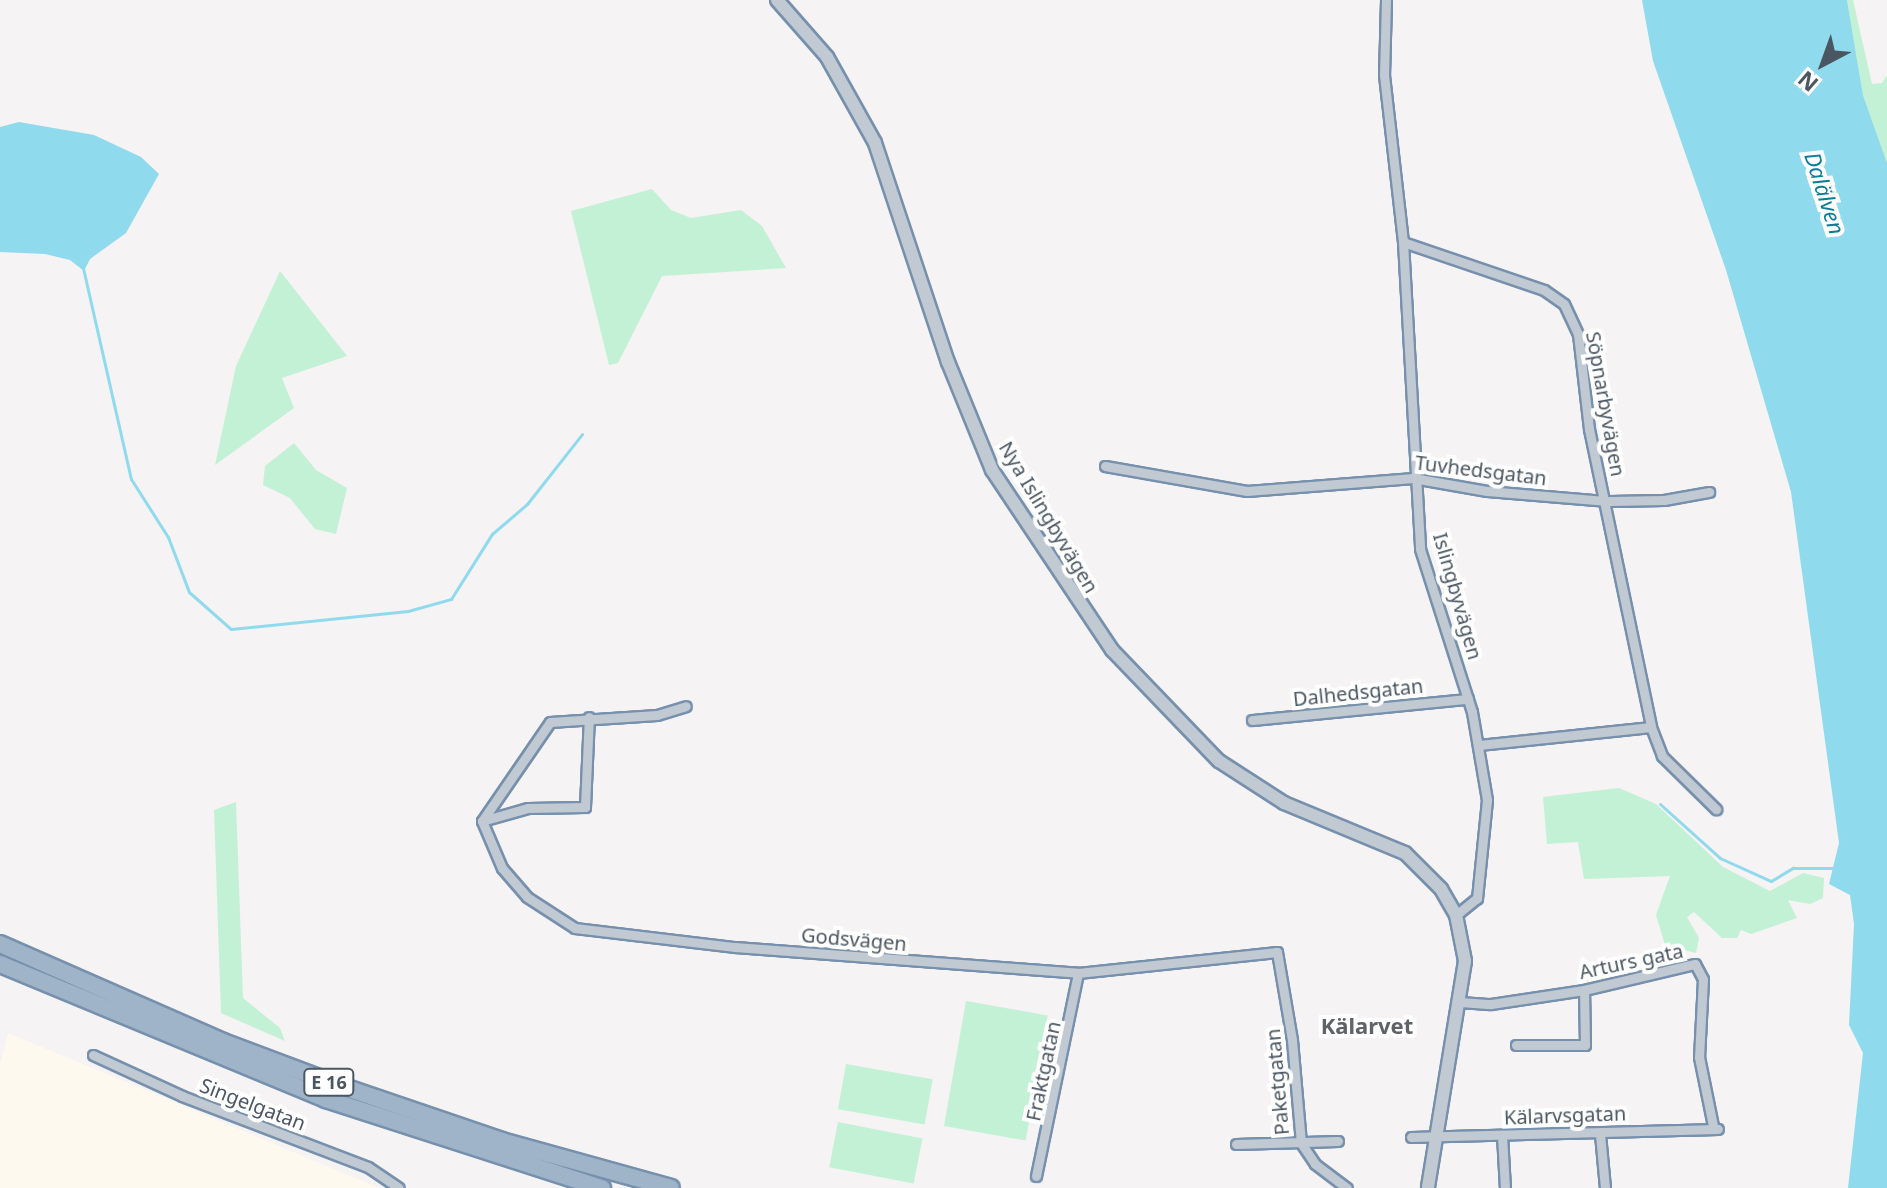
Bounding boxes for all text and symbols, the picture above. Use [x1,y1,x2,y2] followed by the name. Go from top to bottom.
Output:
[1783,24,1863,104] north arrow
[1791,65,1824,99] text: N
[1799,148,1851,238] water label: Dalälven
[1581,330,1631,478] street label: Söpnarbyvägen
[994,437,1104,597] street label: Nya Islingbyvägen
[1414,450,1548,490] street label: Tuvhedsgatan
[1428,530,1488,662] street label: Islingbyvägen
[1292,673,1424,711] street label: Dalhedsgatan
[800,922,908,956] street label: Godsvägen
[1577,938,1685,984] street label: Arturs gata
[1321,1013,1413,1039] district label: Kälarvet
[1021,1019,1065,1123] street label: Fraktgatan
[1260,1028,1294,1136] street label: Paketgatan
[303,1068,355,1096] road number: E 16
[197,1073,309,1135] street label: Singelgatan
[1503,1101,1627,1129] street label: Kälarvsgatan

